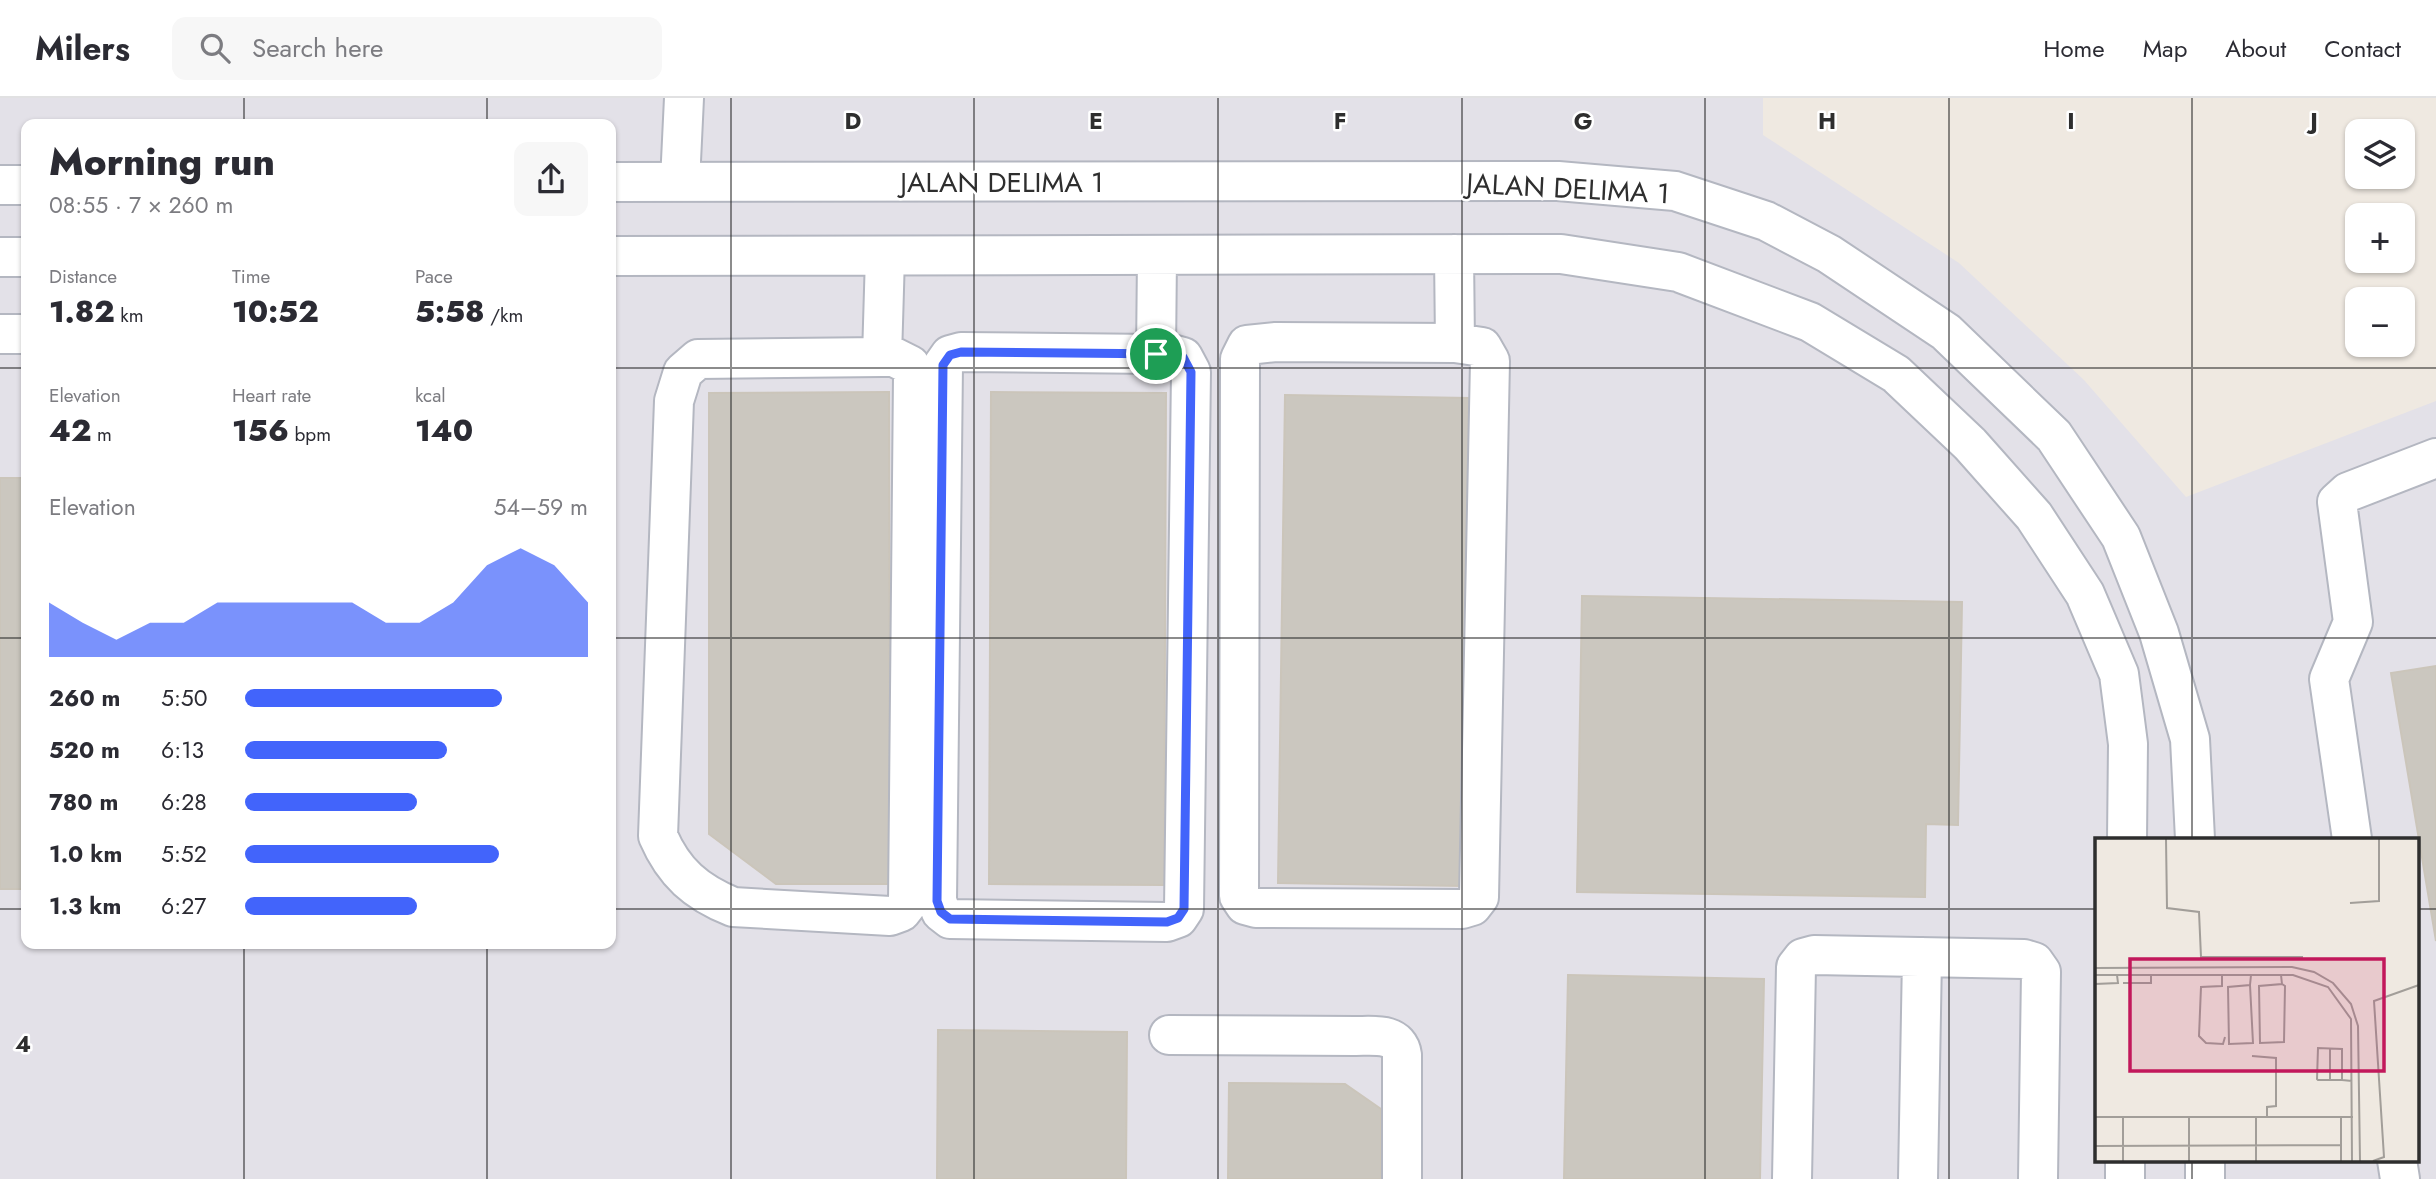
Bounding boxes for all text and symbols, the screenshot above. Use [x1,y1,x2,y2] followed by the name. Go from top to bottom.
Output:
[172,17,662,80] search box
[35,25,130,72] text: Milers
[196,29,234,67] icon: search
[252,29,383,67] text: Search here
[2043,31,2105,66] text: Home
[2143,31,2187,66] text: Map
[2225,31,2286,66] text: About
[2324,31,2401,66] text: Contact
[845,104,862,138] text: D
[1089,104,1103,138] text: E
[1334,104,1346,138] text: F
[1574,104,1592,138] text: G
[1818,104,1836,138] text: H
[2067,104,2075,138] text: I
[2306,104,2318,138] text: J
[2345,119,2415,357] map controls
[2345,119,2415,189] button: layers
[49,134,275,189] text: Morning run
[514,142,588,216] button: share
[896,162,1104,203] street label: JALAN DELIMA 1
[1461,162,1671,214] street label: JALAN DELIMA 1
[49,188,233,222] text: 08:55 · 7 × 260 m
[2345,203,2415,273] button: +
[49,263,117,290] text: Distance
[232,263,270,290] text: Time
[415,263,453,290] text: Pace
[2345,287,2415,357] button: −
[49,290,115,333] text: 1.82
[232,290,319,333] text: 10:52
[415,290,485,333] text: 5:58
[115,302,144,329] text: km
[485,302,523,329] text: /km
[1126,324,1186,384] pin
[1137,335,1175,373] icon: arrive
[49,382,121,409] text: Elevation
[232,382,311,409] text: Heart rate
[415,382,446,409] text: kcal
[49,409,91,452] text: 42
[232,409,289,452] text: 156
[415,409,473,452] text: 140
[91,421,112,448] text: m
[289,421,331,448] text: bpm
[49,490,136,524] text: Elevation
[494,490,588,524] text: 54–59 m
[49,681,120,715] text: 260 m
[161,681,208,715] text: 5:50
[49,733,120,767] text: 520 m
[161,733,204,767] text: 6:13
[49,785,118,819] text: 780 m
[161,785,207,819] text: 6:28
[49,837,122,871] text: 1.0 km
[161,837,207,871] text: 5:52
[2095,838,2418,1162] inset map
[49,889,121,923] text: 1.3 km
[161,889,206,923] text: 6:27
[15,1027,31,1061] text: 4

